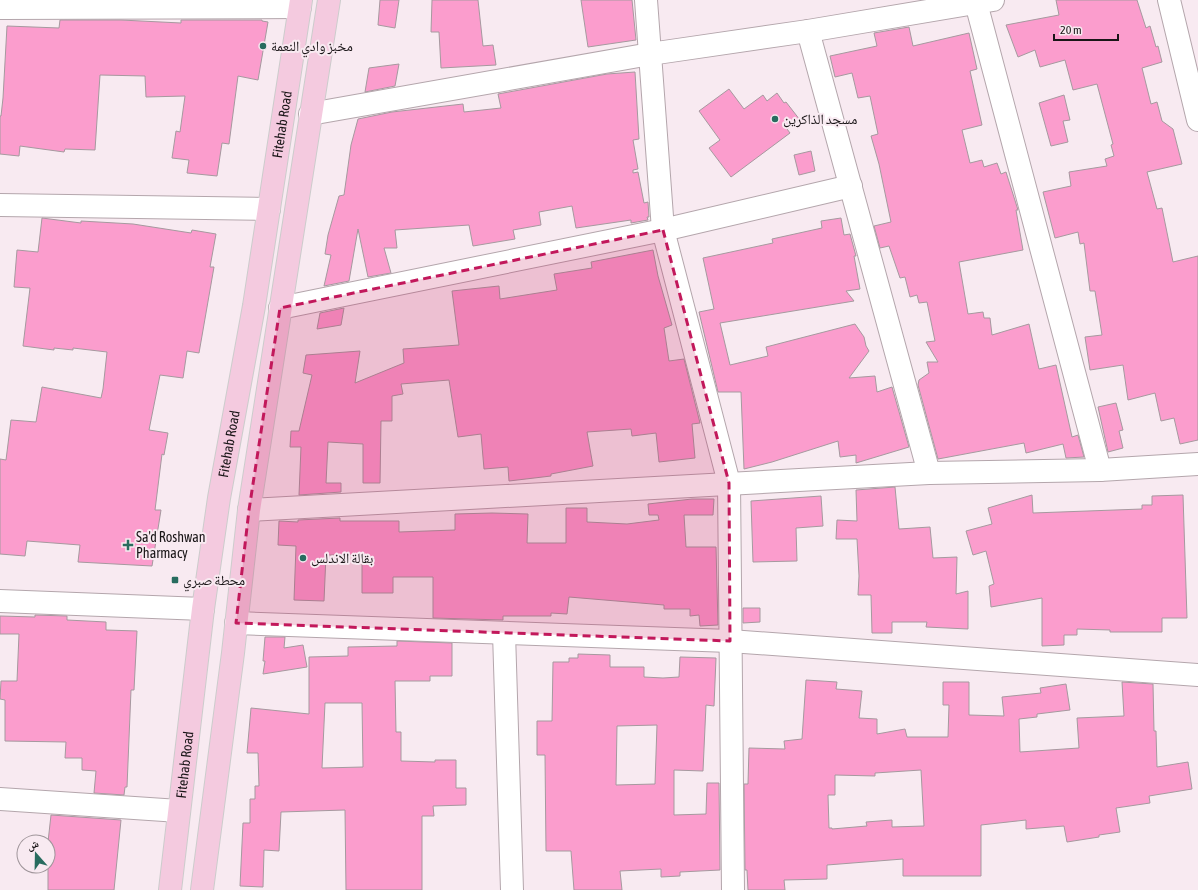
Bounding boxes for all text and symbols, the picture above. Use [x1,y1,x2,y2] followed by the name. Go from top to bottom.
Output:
[1054,16,1118,42] scale bar
[1060,23,1082,37] text: 20 m
[271,38,353,58] place label: مخبز وادي النعمة
[258,41,268,51] marker: مخبز وادي النعمة
[269,90,295,159] street label: Fitehab Road
[783,111,857,128] place label: مسجد الذاكرين
[770,114,780,124] marker: مسجد الذاكرين
[215,409,243,479] street label: Fitehab Road
[136,529,206,561] place label: Sa'd Roshwan Pharmacy
[123,540,133,550] marker: Sa'd Roshwan Pharmacy
[311,550,373,567] place label: بقالة الاندلس
[298,553,308,563] marker: بقالة الاندلس
[183,572,245,592] place label: محطة صبري
[170,575,180,585] marker: محطة صبري
[173,730,197,799] street label: Fitehab Road
[16,834,56,874] north arrow
[25,837,41,854] text: ش

